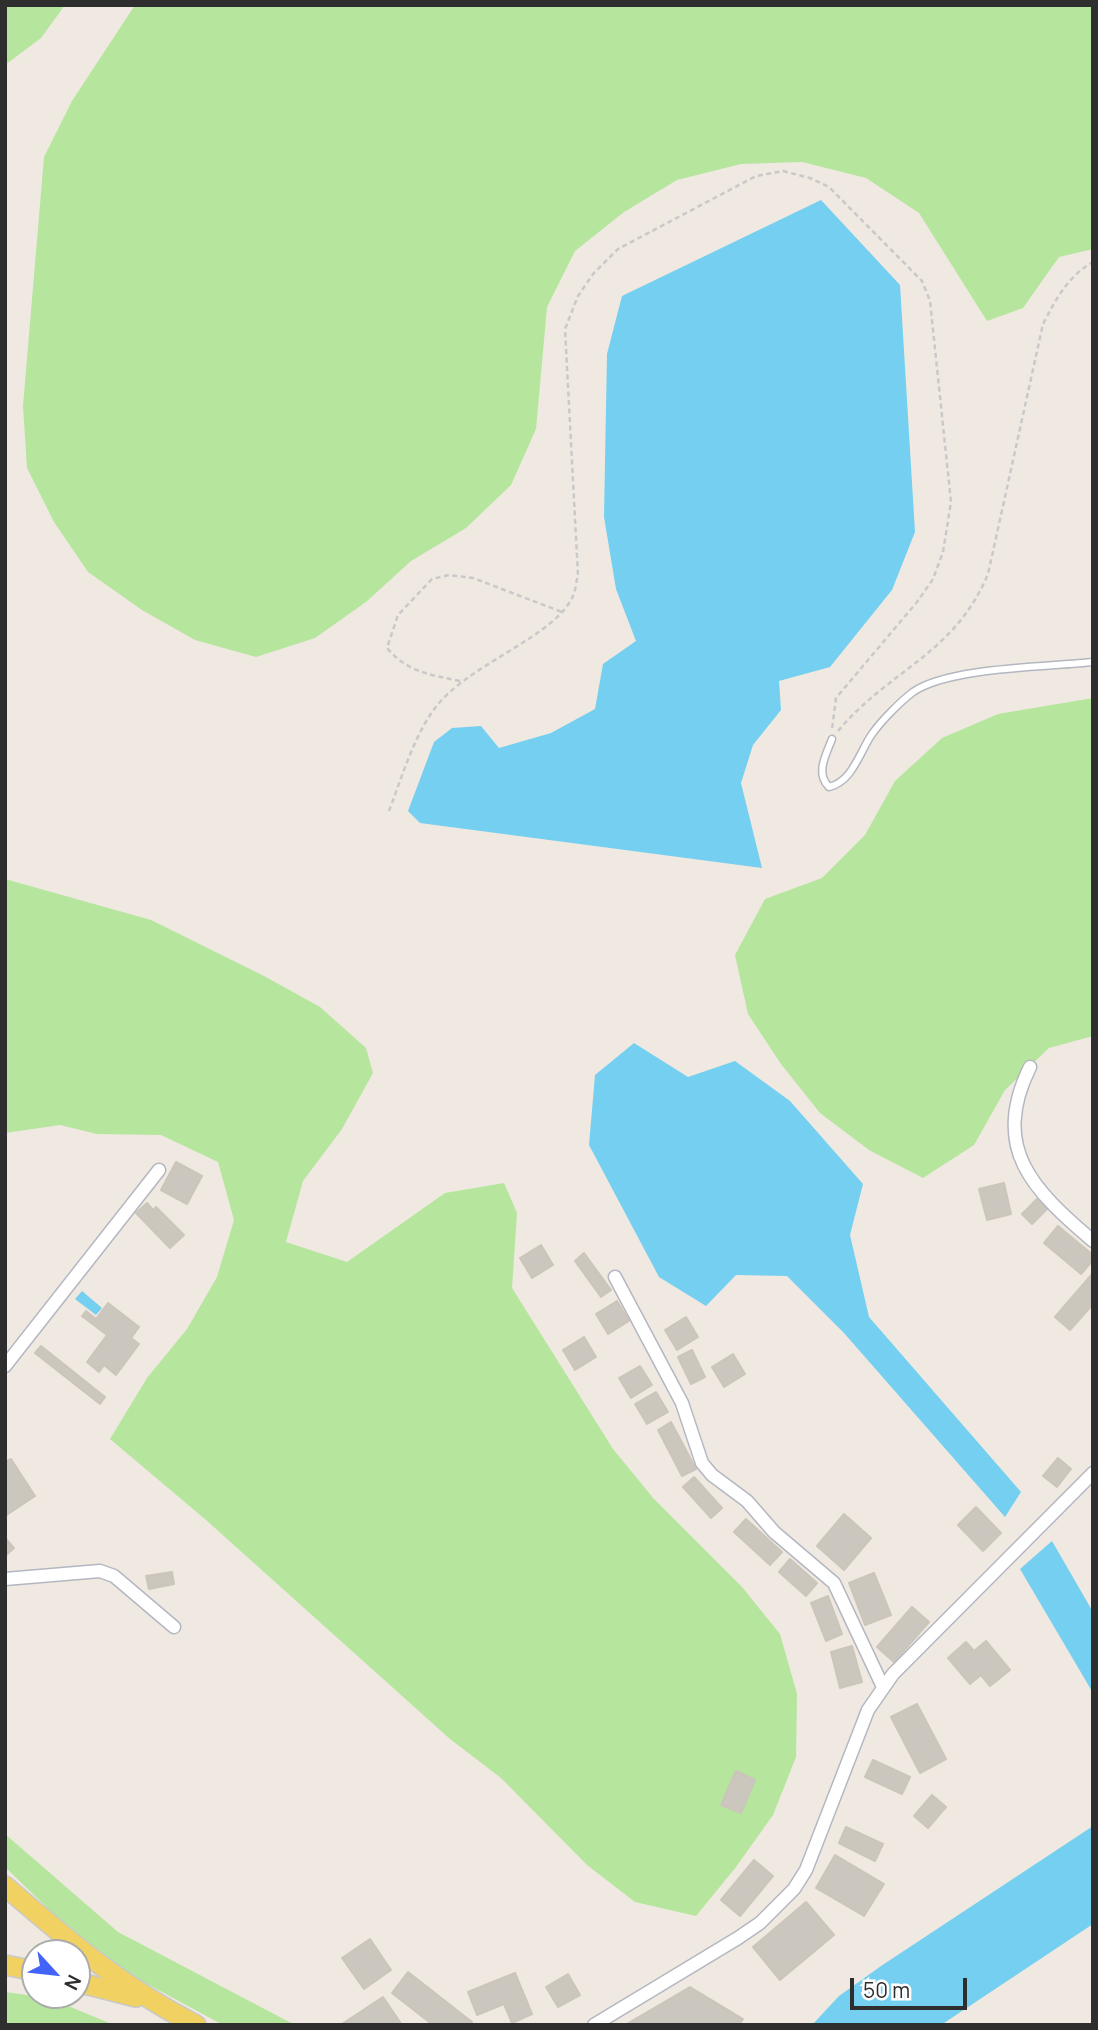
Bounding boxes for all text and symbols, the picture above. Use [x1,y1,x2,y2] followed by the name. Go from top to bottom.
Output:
[21,1939,91,2009] north arrow
[853,1964,970,2008] scale bar
[58,1971,88,1995] text: N
[863,1976,910,2004] text: 50 m

